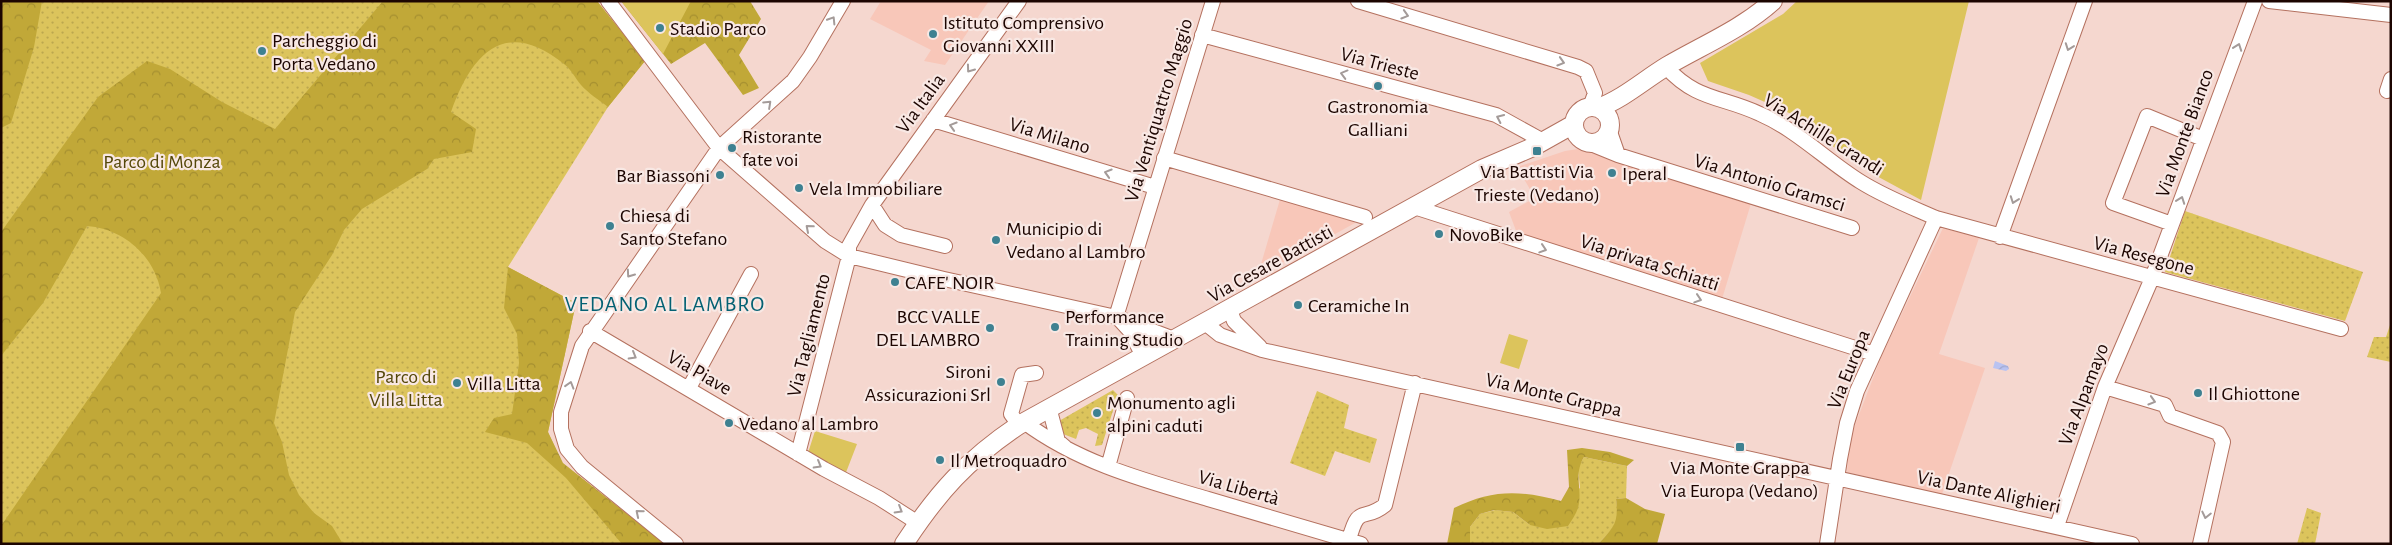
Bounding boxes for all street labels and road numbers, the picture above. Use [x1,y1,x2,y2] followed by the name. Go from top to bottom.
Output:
[1122,16,1196,204] street label: Via Ventiquattro Maggio
[1338,44,1421,84] street label: Via Trieste
[2152,66,2217,200] street label: Via Monte Bianco
[893,70,949,137] street label: Via Italia
[1760,90,1887,180] street label: Via Achille Grandi
[1007,114,1093,158] street label: Via Milano
[1692,150,1848,215] street label: Via Antonio Gramsci
[1205,221,1336,306] street label: Via Cesare Battisti
[1578,231,1722,295] street label: Via privata Schiatti
[2091,233,2196,279] street label: Via Resegone
[784,271,834,399] street label: Via Tagliamento
[1824,327,1874,412] street label: Via Europa
[2055,341,2113,448] street label: Via Alpamayo
[664,347,735,399] street label: Via Piave
[1484,370,1624,420] street label: Via Monte Grappa
[1196,467,1282,509] street label: Via Libertà
[1915,467,2062,517] street label: Via Dante Alighieri

